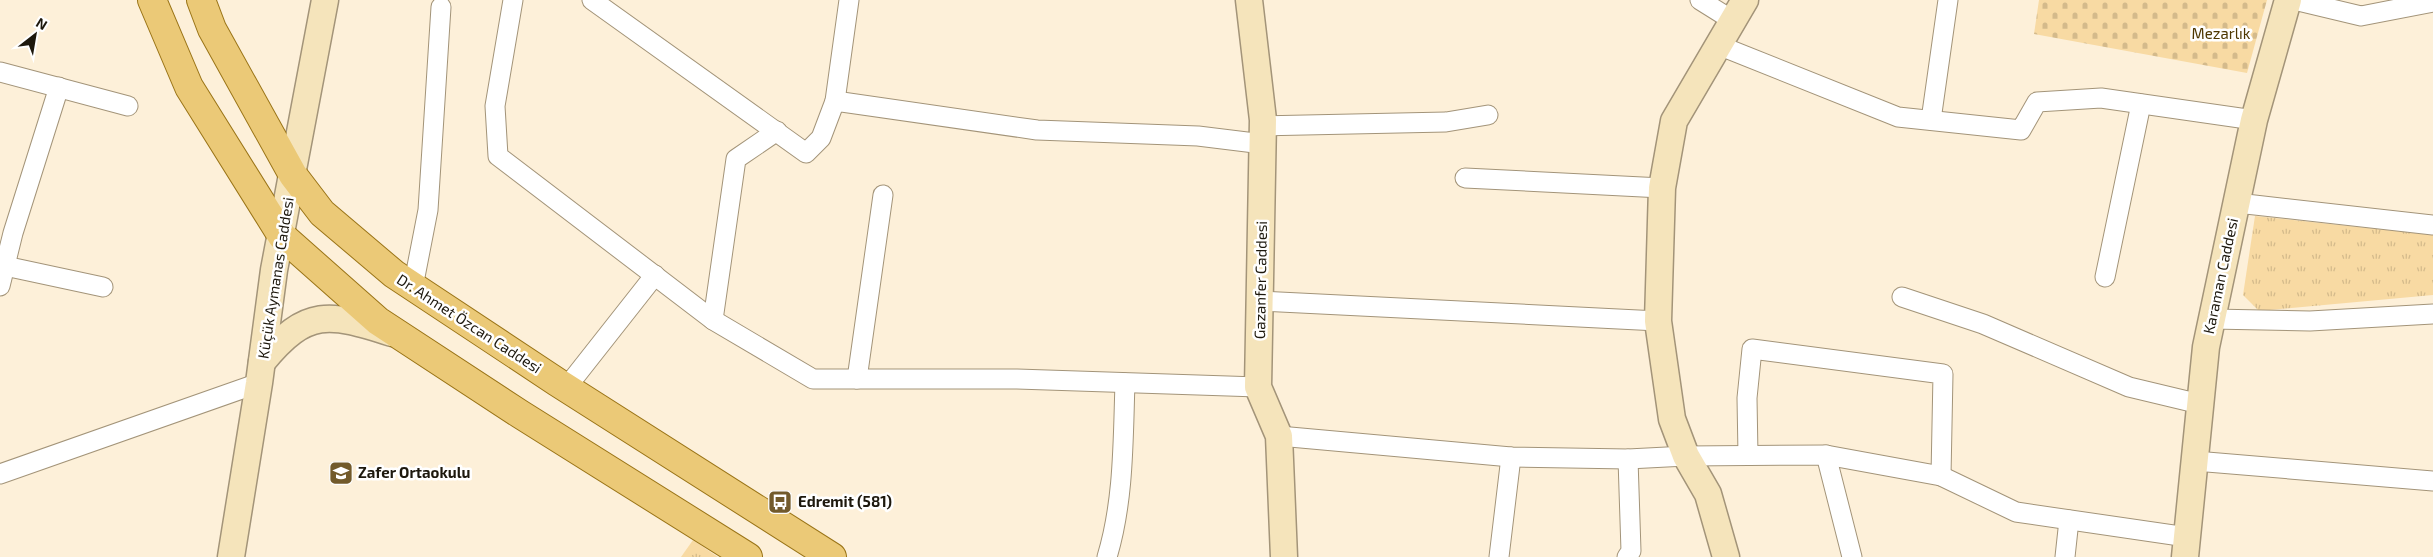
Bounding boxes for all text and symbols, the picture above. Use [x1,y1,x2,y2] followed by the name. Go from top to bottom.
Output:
[10,10,60,60] north arrow
[33,14,51,33] text: N
[2192,24,2251,42] park label: Mezarlık
[253,196,298,360] street label: Küçük Aymanas Caddesi
[2199,216,2241,335] street label: Karaman Caddesi
[1250,221,1270,339] street label: Gazanfer Caddesi
[394,270,545,377] street label: Dr. Ahmet Özcan Caddesi
[328,460,354,486] school or university icon: Zafer Ortaokulu
[358,463,471,481] place label: Zafer Ortaokulu
[767,489,793,515] bus stop icon: Edremit (581)
[798,492,892,510] place label: Edremit (581)

